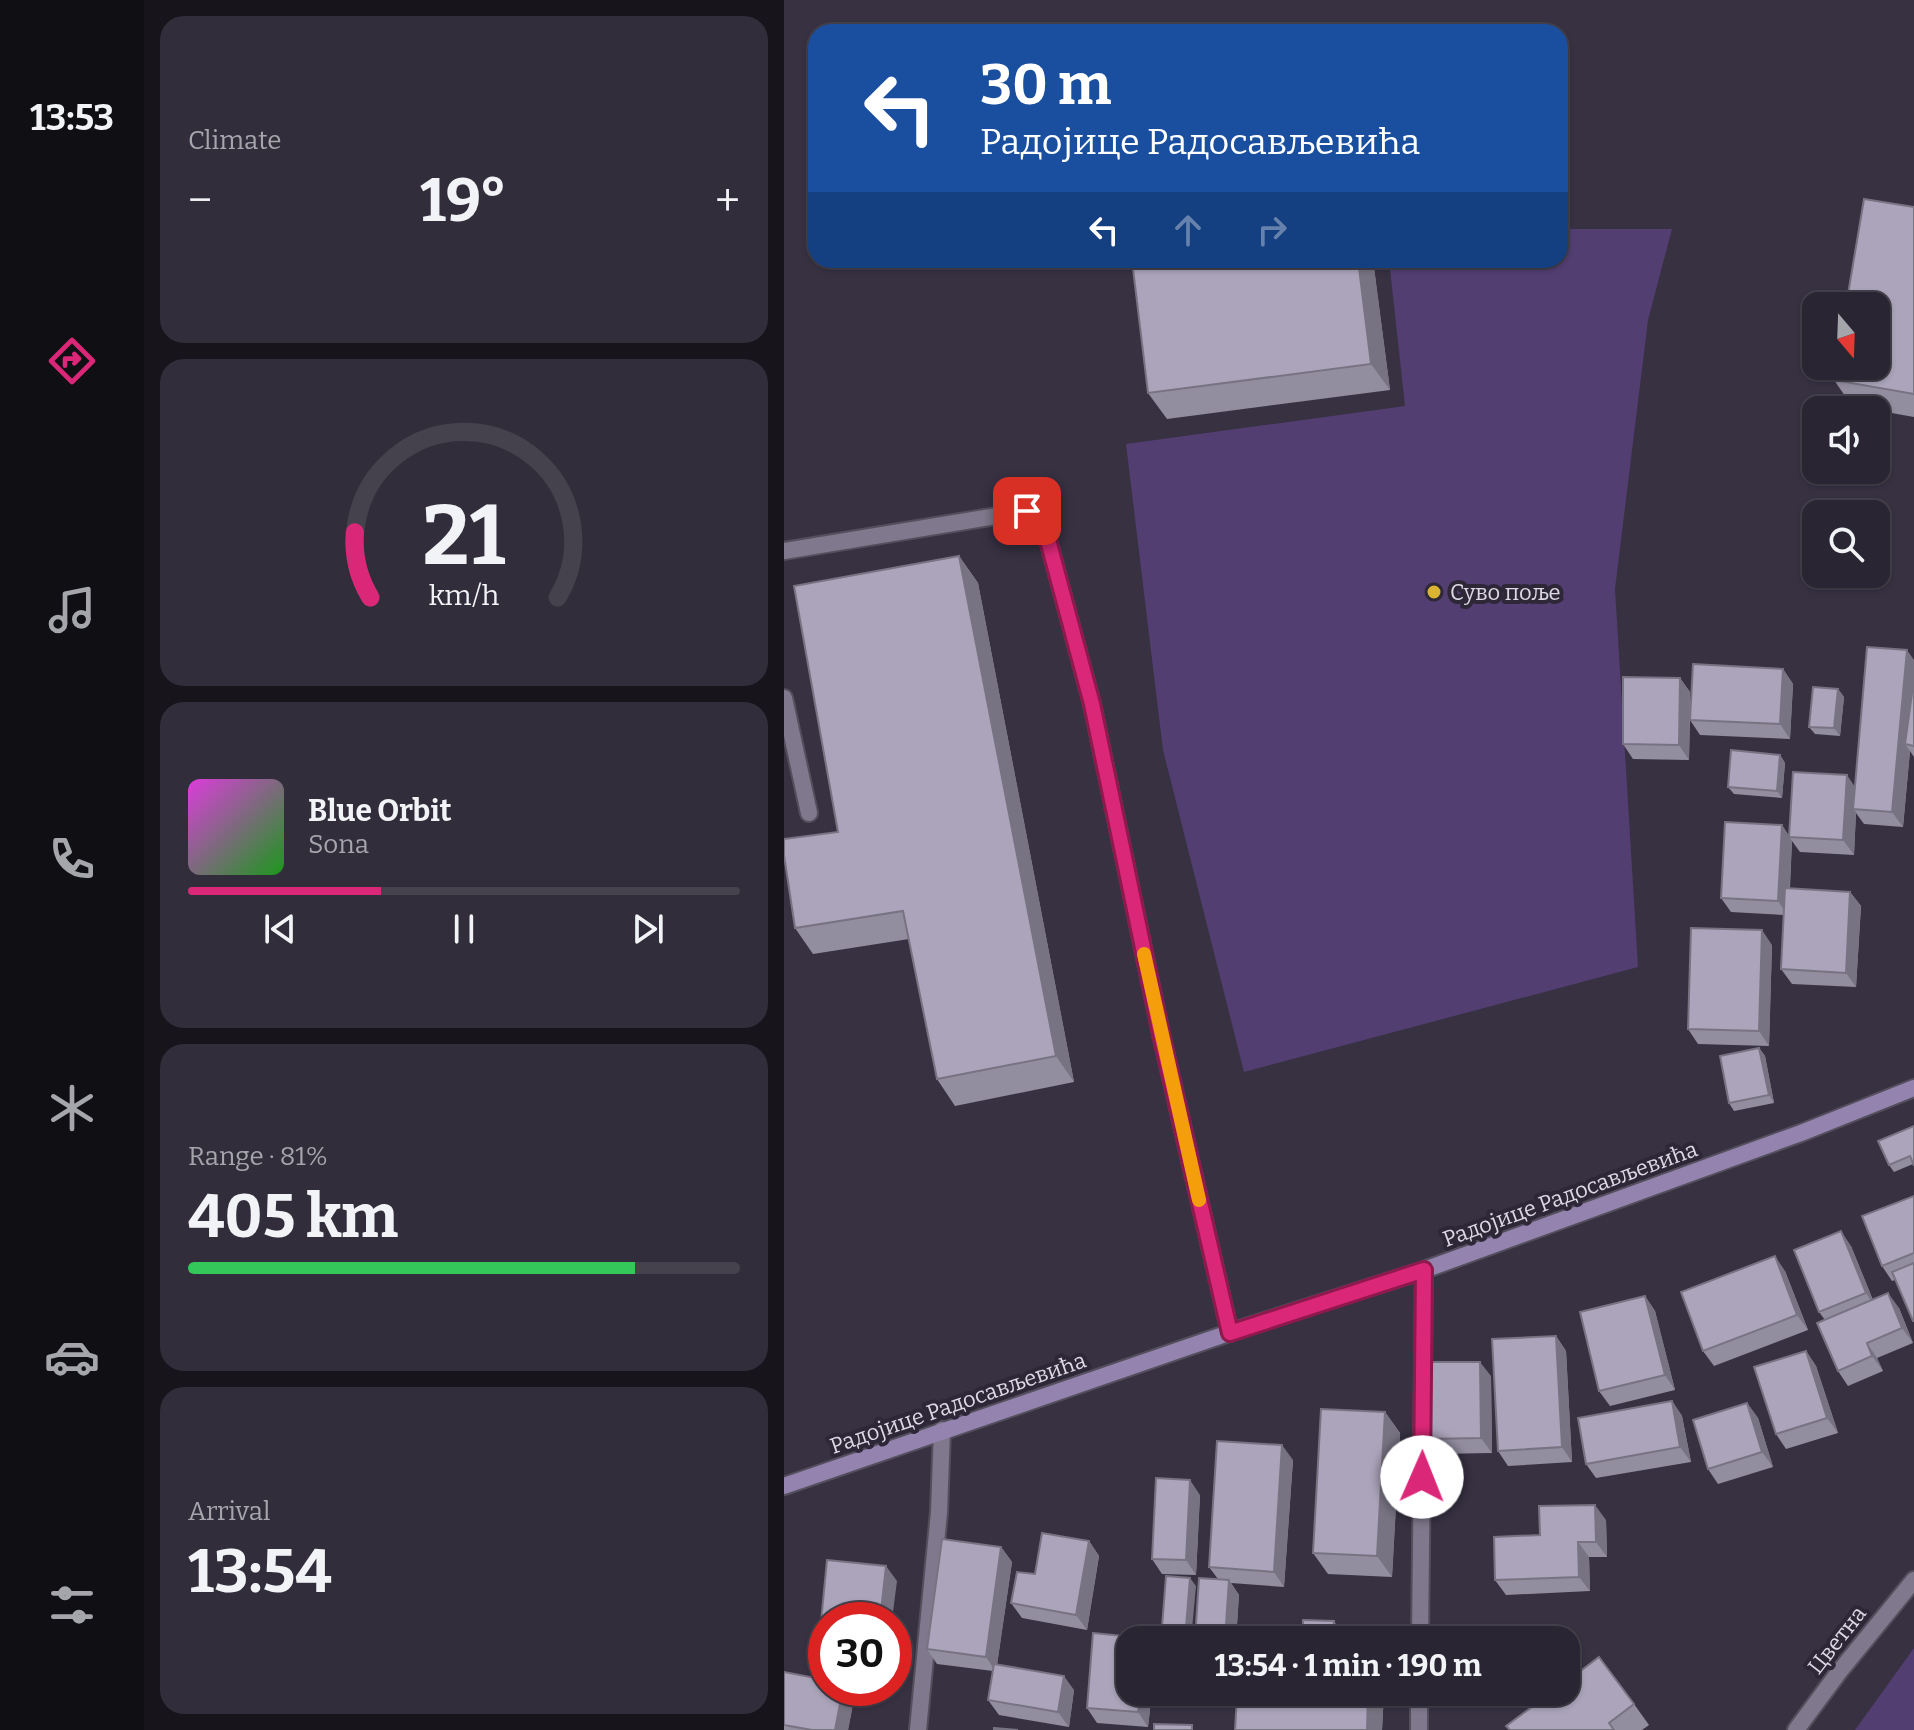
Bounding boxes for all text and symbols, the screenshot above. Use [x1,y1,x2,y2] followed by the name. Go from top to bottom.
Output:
[980,52,1111,119] text: 30 m
[848,56,952,160] icon: left
[30,96,114,140] text: 13:53
[980,120,1420,164] text: Радојице Радосављевића
[188,125,282,156] text: Climate
[420,165,507,237] text: 19°
[188,174,212,227] text: −
[715,174,740,227] text: +
[1082,208,1126,252] icon: left
[1166,208,1210,252] icon: ahead
[1250,208,1294,252] icon: right
[1802,292,1890,380] north arrow
[1802,292,1890,588] map controls
[44,333,100,389] icon: directions
[1802,396,1890,484] button: sound
[993,477,1061,545] pin
[423,486,505,586] text: 21
[1005,489,1049,533] icon: arrive
[1802,500,1890,588] button: search
[429,578,500,613] text: km/h
[1450,579,1561,606] place label: Суво поље
[44,582,100,638] icon: music
[1425,583,1443,601] marker: Суво поље
[308,793,452,829] text: Blue Orbit
[308,829,369,860] text: Sona
[44,831,100,887] icon: phone
[258,907,302,951] icon: previous
[442,907,486,951] icon: pause
[626,907,670,951] icon: next
[44,1080,100,1136] icon: climate
[1439,1135,1701,1253] street label: Радојице Радосављевића
[188,1141,328,1172] text: Range · 81%
[188,1181,398,1253] text: 405 km
[44,1329,100,1385] icon: car
[826,1346,1090,1460] street label: Радојице Радосављевића
[1380,1435,1464,1519] position arrow
[188,1496,270,1527] text: Arrival
[188,1536,332,1608] text: 13:54
[44,1577,100,1633] icon: filters
[1802,1600,1872,1680] street label: Цветна
[808,1602,912,1706] speed limit sign: 30
[1214,1648,1482,1684] text: 13:54 · 1 min · 190 m

